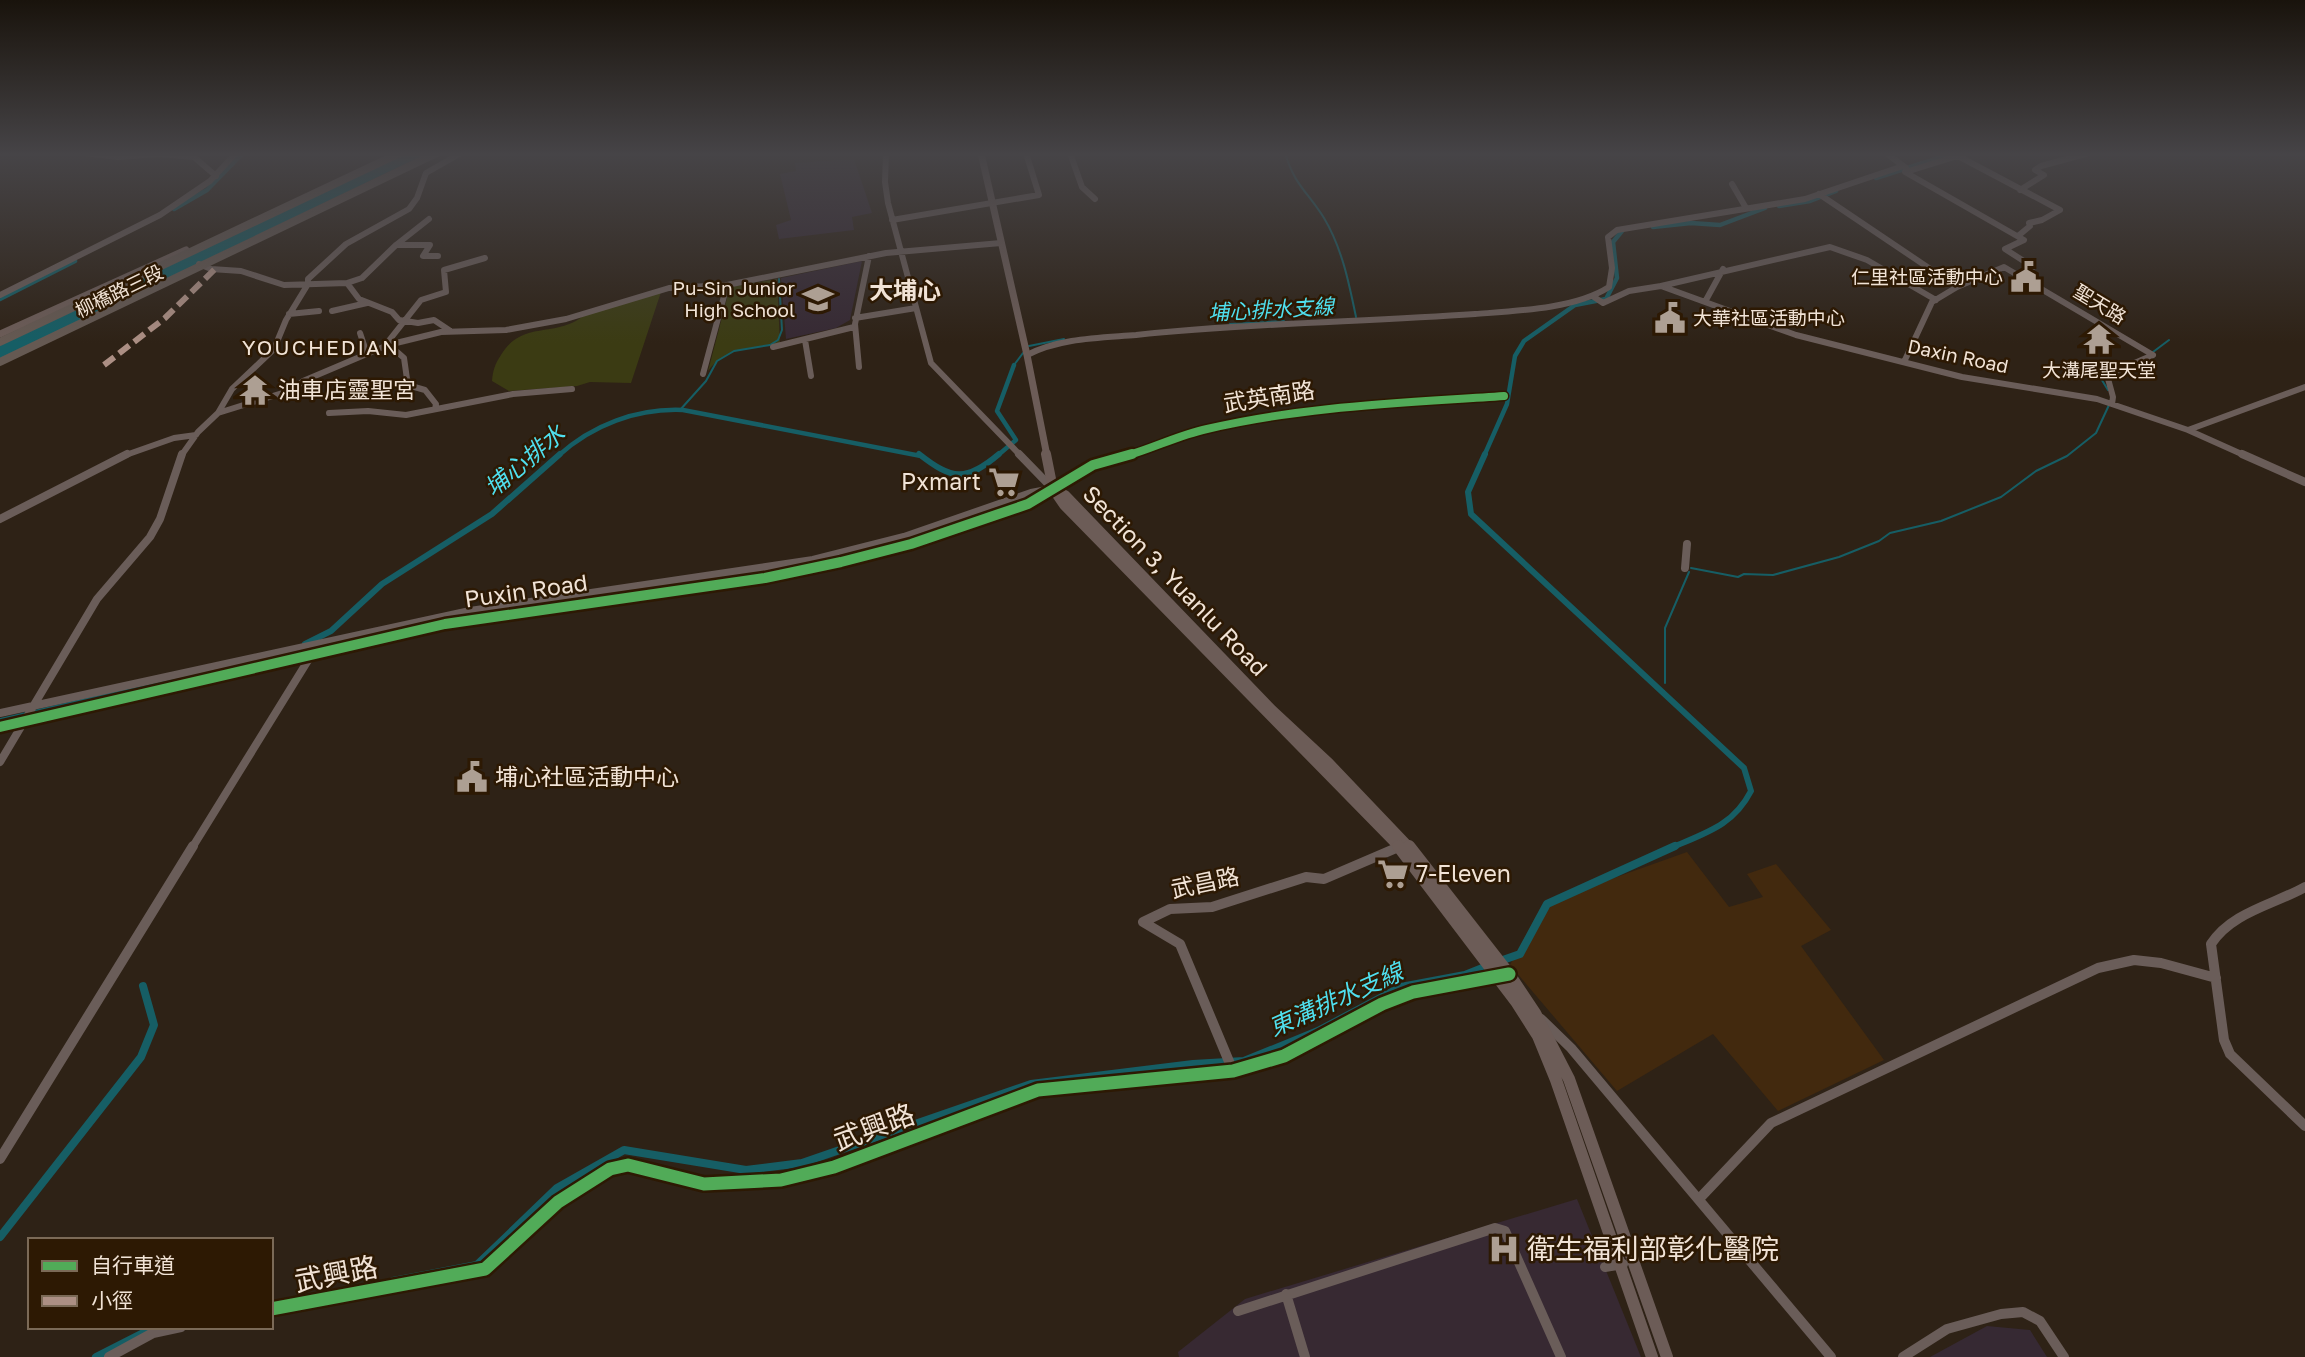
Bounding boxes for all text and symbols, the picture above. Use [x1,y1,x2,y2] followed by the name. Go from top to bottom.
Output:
[71,259,167,322] street label: 柳橋路三段
[2009,260,2043,294] public building icon: 仁里社區活動中心
[1851,265,2003,288] place label: 仁里社區活動中心
[869,275,941,304] district label: 大埔心
[673,276,796,321] place label: Pu-Sin Junior High School
[2070,279,2131,328] street label: 聖天路
[801,282,835,316] school or university icon: Pu-Sin Junior High School
[1207,293,1337,325] water label: 埔心排水支線
[1653,301,1687,335] public building icon: 大華社區活動中心
[1693,306,1845,329] place label: 大華社區活動中心
[2082,322,2116,356] temple icon: 大溝尾聖天堂
[242,334,400,360] district label: YOUCHEDIAN
[1906,334,2011,377] street label: Daxin Road
[2042,358,2156,381] place label: 大溝尾聖天堂
[238,373,272,407] temple icon: 油車店靈聖宮
[278,375,416,403] place label: 油車店靈聖宮
[1221,375,1316,417] street label: 武英南路
[478,417,571,502] water label: 埔心排水
[987,465,1021,499] supermarket icon: Pxmart
[901,467,981,495] place label: Pxmart
[1078,479,1274,681] street label: Section 3, Yuanlu Road
[462,568,589,613] street label: Puxin Road
[455,760,489,794] public building icon: 埔心社區活動中心
[495,762,679,790] place label: 埔心社區活動中心
[1376,857,1410,891] supermarket icon: 7-Eleven
[1416,859,1511,887] place label: 7-Eleven
[1168,861,1241,903] street label: 武昌路
[1264,955,1410,1041] water label: 東溝排水支線
[829,1097,919,1156] street label: 武興路
[1487,1232,1521,1266] hospital icon: 衛生福利部彰化醫院
[1527,1232,1779,1265] place label: 衛生福利部彰化醫院
[28,1238,273,1329] legend
[292,1249,380,1298] street label: 武興路
[91,1252,175,1278] text: 自行車道
[91,1287,133,1313] text: 小徑

